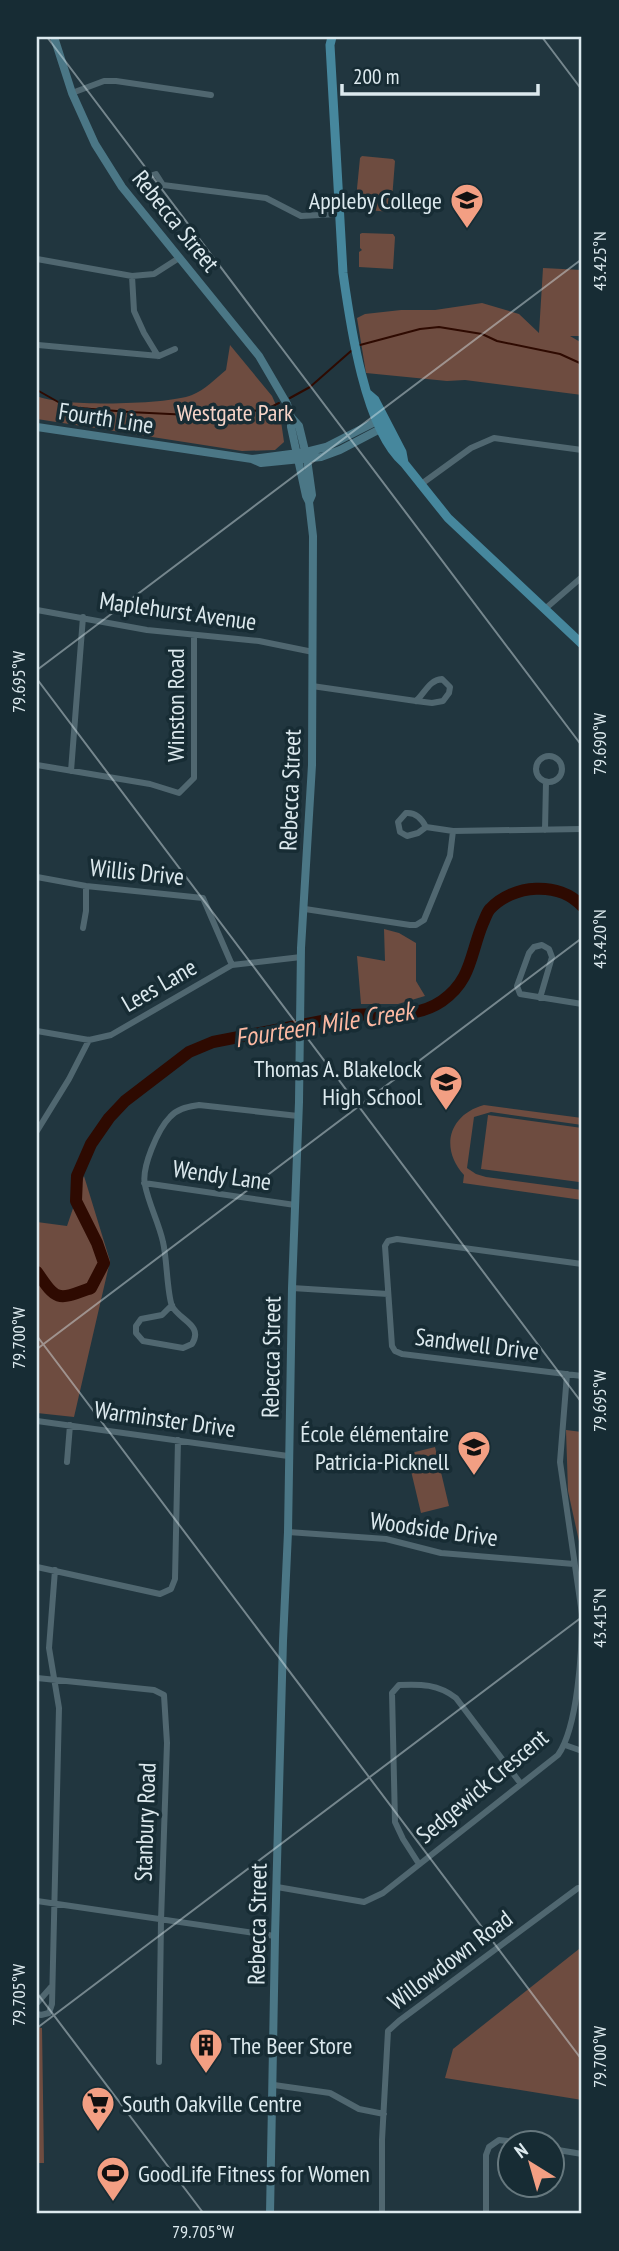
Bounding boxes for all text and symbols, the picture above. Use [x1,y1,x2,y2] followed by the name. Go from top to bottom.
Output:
[342,52,538,96] scale bar
[353,63,399,90] text: 200 m
[126,164,227,278] street label: Rebecca Street
[448,181,486,230] school or university icon: Appleby College
[309,185,442,216] place label: Appleby College
[588,231,611,291] text: 43.425°N
[56,395,156,441] street label: Fourth Line
[177,397,294,428] park label: Westgate Park
[97,585,259,637] street label: Maplehurst Avenue
[160,648,191,762] street label: Winston Road
[7,651,30,713] text: 79.695°W
[588,713,611,775] text: 79.690°W
[272,728,308,851] street label: Rebecca Street
[88,852,186,892] street label: Willis Drive
[588,909,611,969] text: 43.420°N
[116,951,202,1019] street label: Lees Lane
[232,993,419,1054] water label: Fourteen Mile Creek
[254,1053,423,1112] place label: Thomas A. Blakelock High School
[427,1063,465,1112] school or university icon: Thomas A. Blakelock High School
[171,1153,273,1197] street label: Wendy Lane
[254,1296,288,1418] street label: Rebecca Street
[7,1307,30,1369] text: 79.700°W
[413,1321,541,1367] street label: Sandwell Drive
[588,1370,611,1432] text: 79.695°W
[92,1394,238,1444] street label: Warminster Drive
[300,1418,449,1477] place label: École élémentaire Patricia-Picknell
[455,1428,493,1477] school or university icon: École élémentaire Patricia-Picknell
[368,1505,500,1553] street label: Woodside Drive
[588,1588,611,1648] text: 43.415°N
[410,1722,555,1850] street label: Sedgewick Crescent
[127,1762,163,1882] street label: Stanbury Road
[240,1863,274,1985] street label: Rebecca Street
[382,1903,518,2017] street label: Willowdown Road
[7,1964,30,2026] text: 79.705°W
[187,2026,225,2075] building icon: The Beer Store
[588,2026,611,2088] text: 79.700°W
[230,2030,352,2061] place label: The Beer Store
[79,2084,117,2133] supermarket icon: South Oakville Centre
[122,2088,302,2119] place label: South Oakville Centre
[496,2128,566,2198] north arrow
[509,2138,532,2163] text: N
[94,2154,132,2203] sports icon: GoodLife Fitness for Women
[138,2158,370,2189] place label: GoodLife Fitness for Women
[172,2220,234,2243] text: 79.705°W

